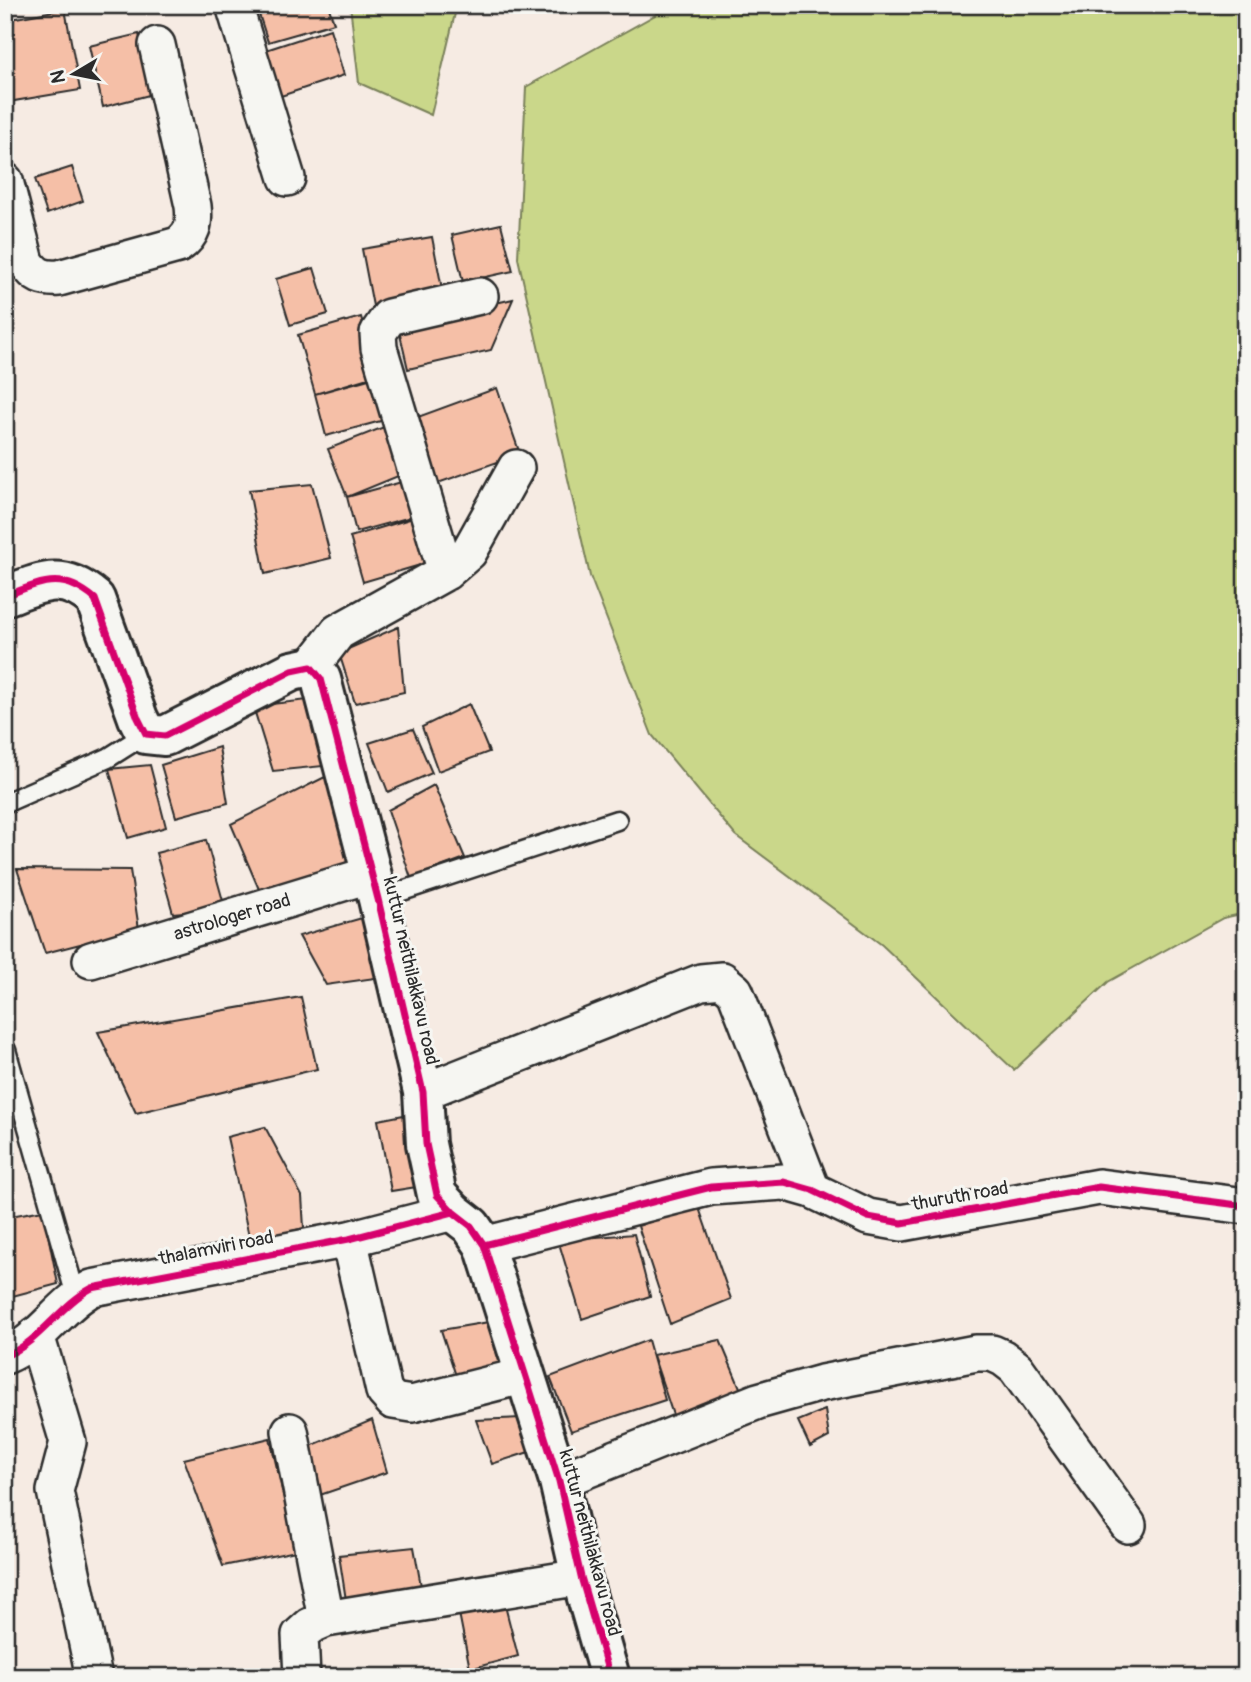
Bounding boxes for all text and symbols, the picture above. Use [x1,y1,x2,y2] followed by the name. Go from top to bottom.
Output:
[38,38,108,108] north arrow
[45,68,71,85] text: N
[378,875,444,1067] street label: kuttur neithilakkavu road
[171,888,293,946] street label: astrologer road
[909,1176,1010,1216] street label: thuruth road
[155,1225,276,1271] street label: thalamviri road
[554,1447,626,1639] street label: kuttur neithilakkavu road

